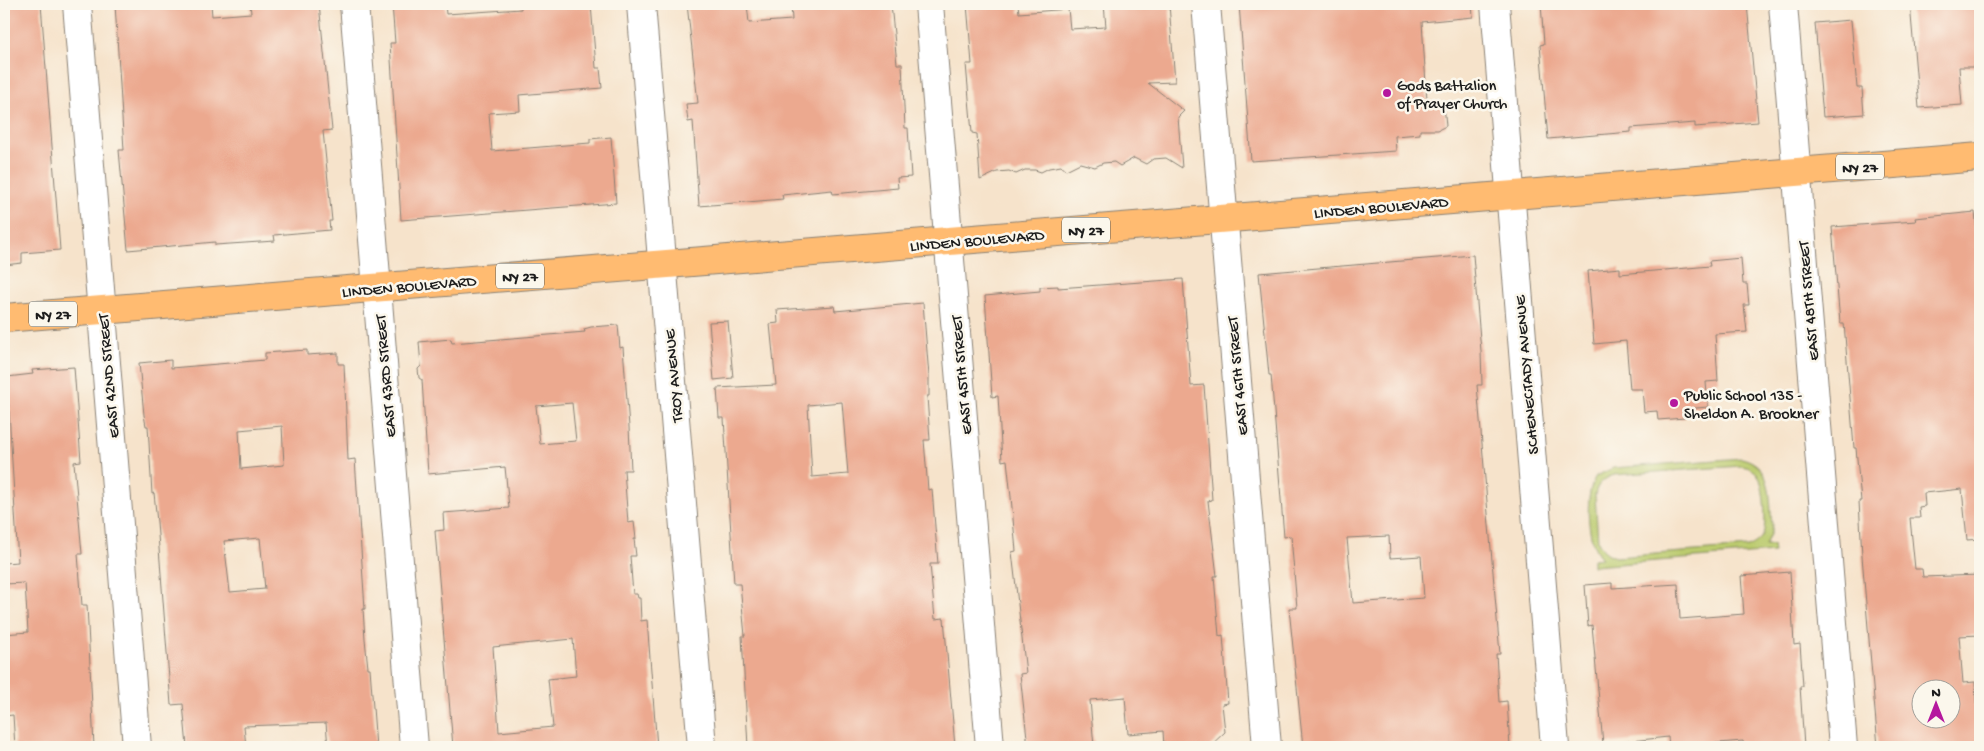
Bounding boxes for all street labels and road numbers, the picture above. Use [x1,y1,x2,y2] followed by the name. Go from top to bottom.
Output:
[1836,154,1884,180] road number: NY 27
[1313,194,1450,225] street label: LINDEN BOULEVARD
[1062,218,1110,242] road number: NY 27
[909,227,1046,258] street label: LINDEN BOULEVARD
[1796,239,1825,361] street label: EAST 48TH STREET
[496,264,544,288] road number: NY 27
[341,273,478,304] street label: LINDEN BOULEVARD
[1512,293,1545,455] street label: SCHENECTADY AVENUE
[29,302,77,326] road number: NY 27
[96,312,125,439] street label: EAST 42ND STREET
[373,313,402,438] street label: EAST 43RD STREET
[949,313,978,435] street label: EAST 45TH STREET
[1225,314,1254,436] street label: EAST 46TH STREET
[662,327,689,424] street label: TROY AVENUE

